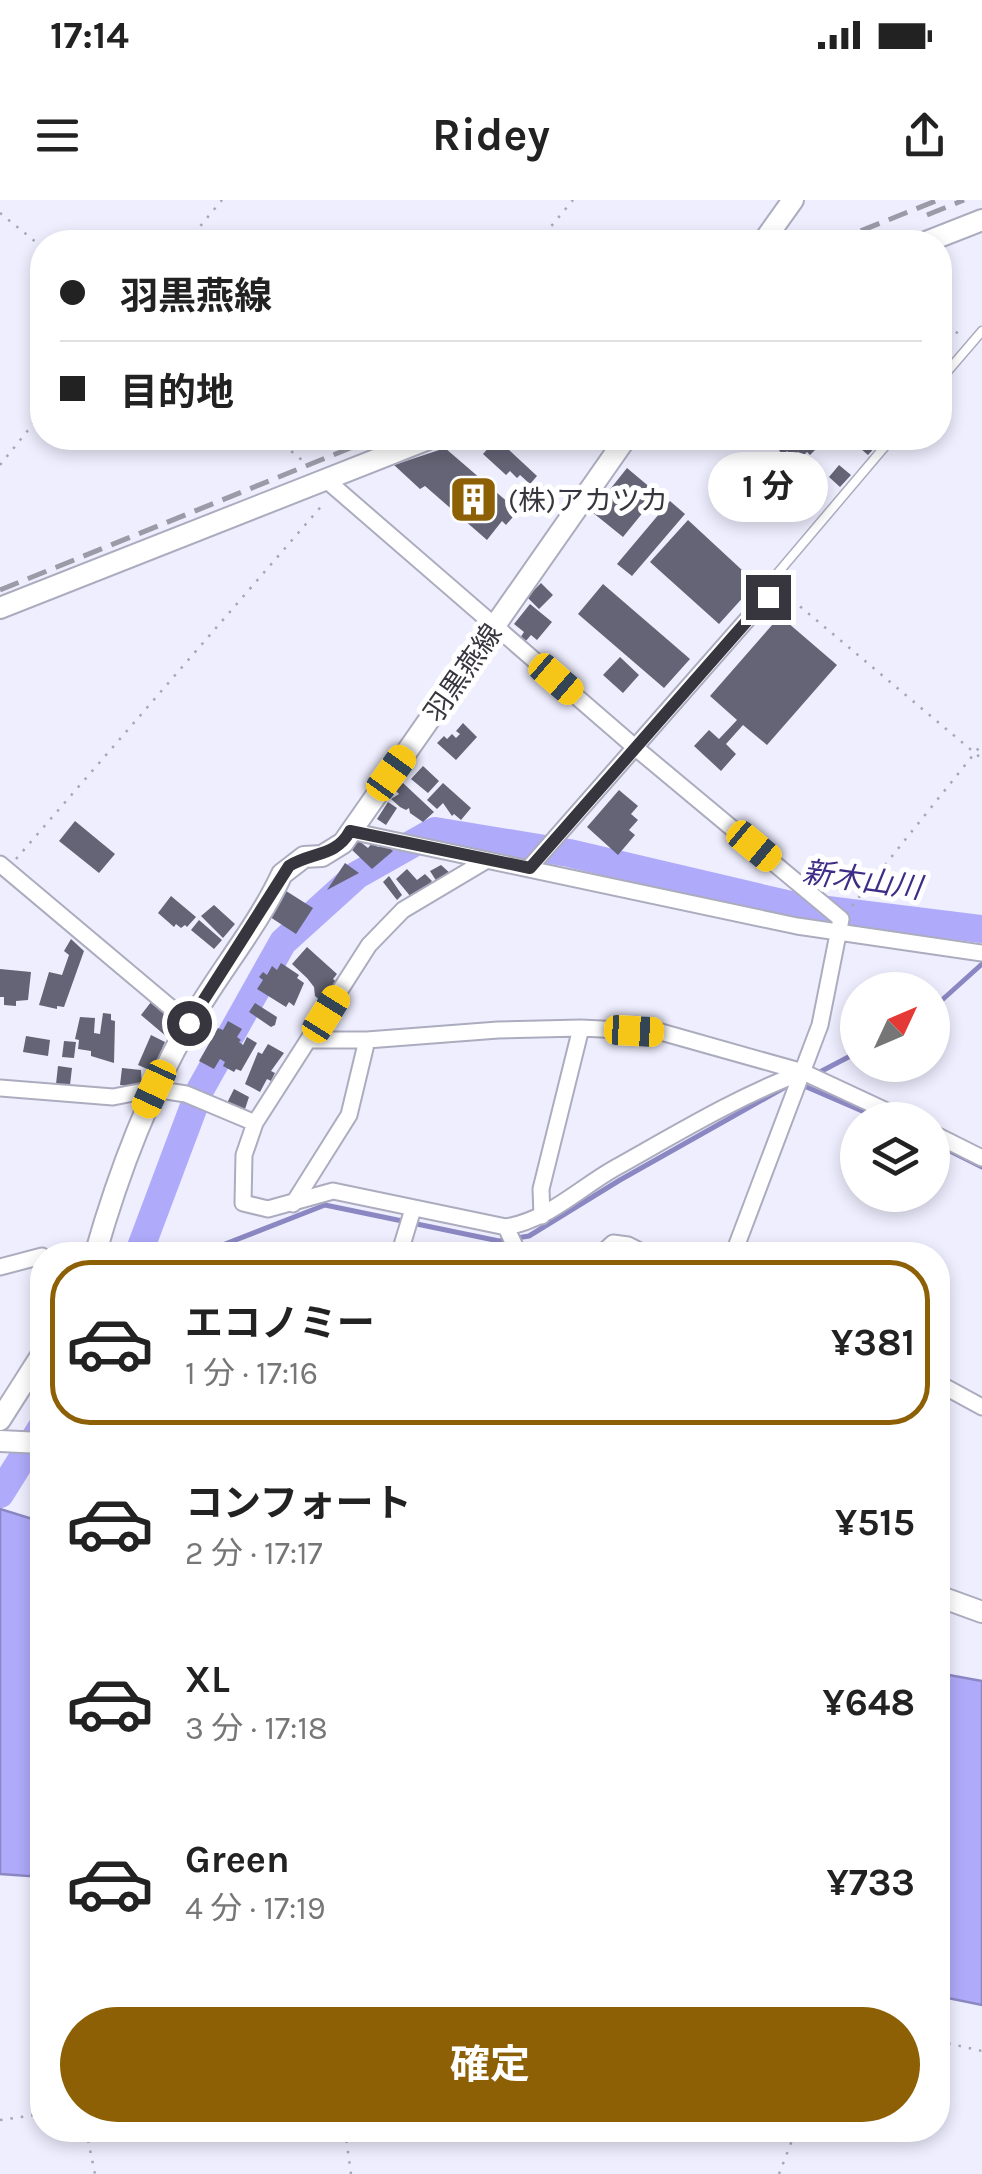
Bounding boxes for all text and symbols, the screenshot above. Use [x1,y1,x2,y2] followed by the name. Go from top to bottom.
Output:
[50,13,129,58] text: 17:14
[30,108,85,163] icon: menu
[897,108,952,163] icon: share
[432,109,550,161] text: Ridey
[120,274,272,319] text: 羽黒燕線
[120,370,234,415] text: 目的地
[708,452,828,522] callout: 1 分
[742,468,794,505] text: 1 分
[447,474,499,526] building icon: (株)アカツカ
[508,484,668,517] place label: (株)アカツカ
[746,575,791,620] route end
[417,618,509,728] street label: 羽黒燕線
[524,648,588,710] car
[361,740,421,806] car
[721,815,787,877] car
[800,854,927,907] water label: 新木山川
[840,972,950,1082] north arrow
[840,972,950,1212] map controls
[297,981,355,1047] car
[167,1001,212,1046] route start
[603,1014,665,1048] car
[128,1055,180,1123] car
[840,1102,950,1212] button: layers
[65,1298,155,1388] icon: car
[185,1301,375,1346] text: エコノミー
[831,1320,915,1365] text: ¥381
[185,1355,318,1392] text: 1 分 · 17:16
[65,1478,155,1568] icon: car
[185,1481,412,1526] text: コンフォート
[835,1500,915,1545] text: ¥515
[185,1535,323,1572] text: 2 分 · 17:17
[185,1657,230,1702] text: XL
[65,1658,155,1748] icon: car
[822,1680,915,1725] text: ¥648
[185,1710,328,1747] text: 3 分 · 17:18
[185,1837,290,1882] text: Green
[65,1838,155,1928] icon: car
[827,1860,915,1905] text: ¥733
[185,1890,326,1927] text: 4 分 · 17:19
[60,2007,920,2122] button: 確定

